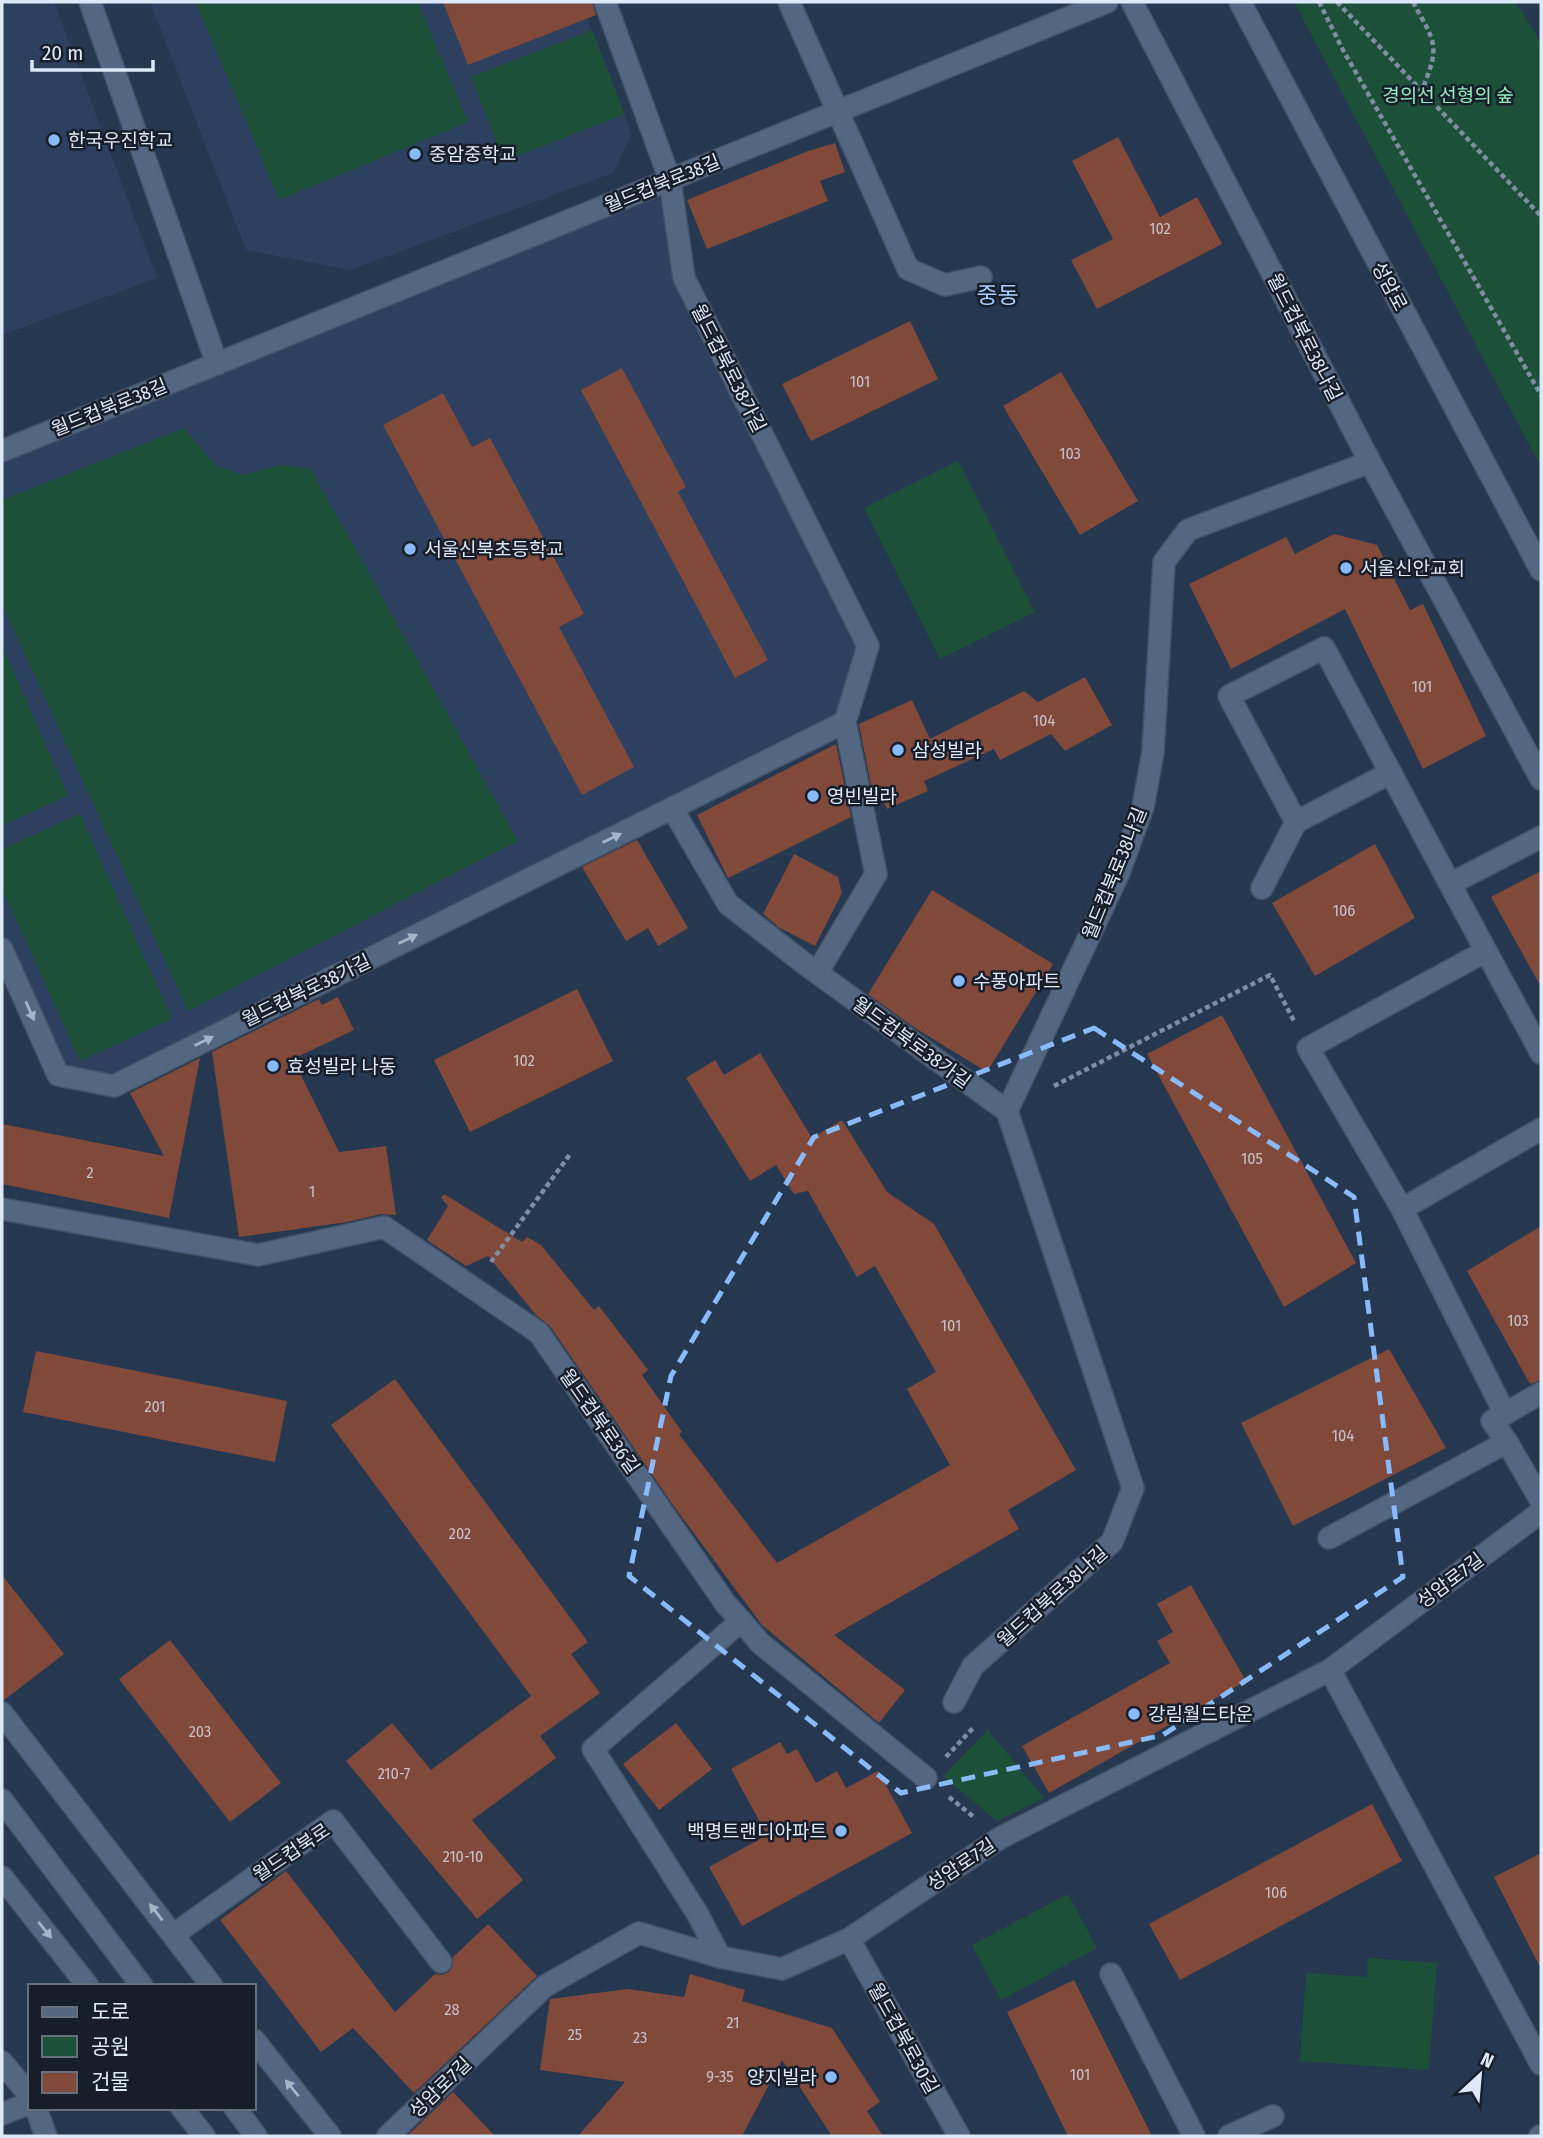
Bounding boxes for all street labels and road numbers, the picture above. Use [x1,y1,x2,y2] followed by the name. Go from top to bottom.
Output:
[601,150,723,217] street label: 월드컵북로38길
[1367,258,1412,315] street label: 성암로
[1262,269,1347,405] street label: 월드컵북로38나길
[686,300,771,436] street label: 월드컵북로38가길
[48,374,170,441] street label: 월드컵북로38길
[1077,804,1151,943] street label: 월드컵북로38나길
[238,949,374,1032] street label: 월드컵북로38가길
[848,992,975,1093] street label: 월드컵북로38가길
[555,1364,644,1478] street label: 월드컵북로36길
[992,1541,1112,1652] street label: 월드컵북로38나길
[1412,1548,1488,1613] street label: 성암로7길
[249,1818,334,1886] street label: 월드컵북로
[923,1833,1000,1896] street label: 성암로7길
[864,1979,944,2098] street label: 월드컵북로30길
[404,2052,476,2123] street label: 성암로7길

